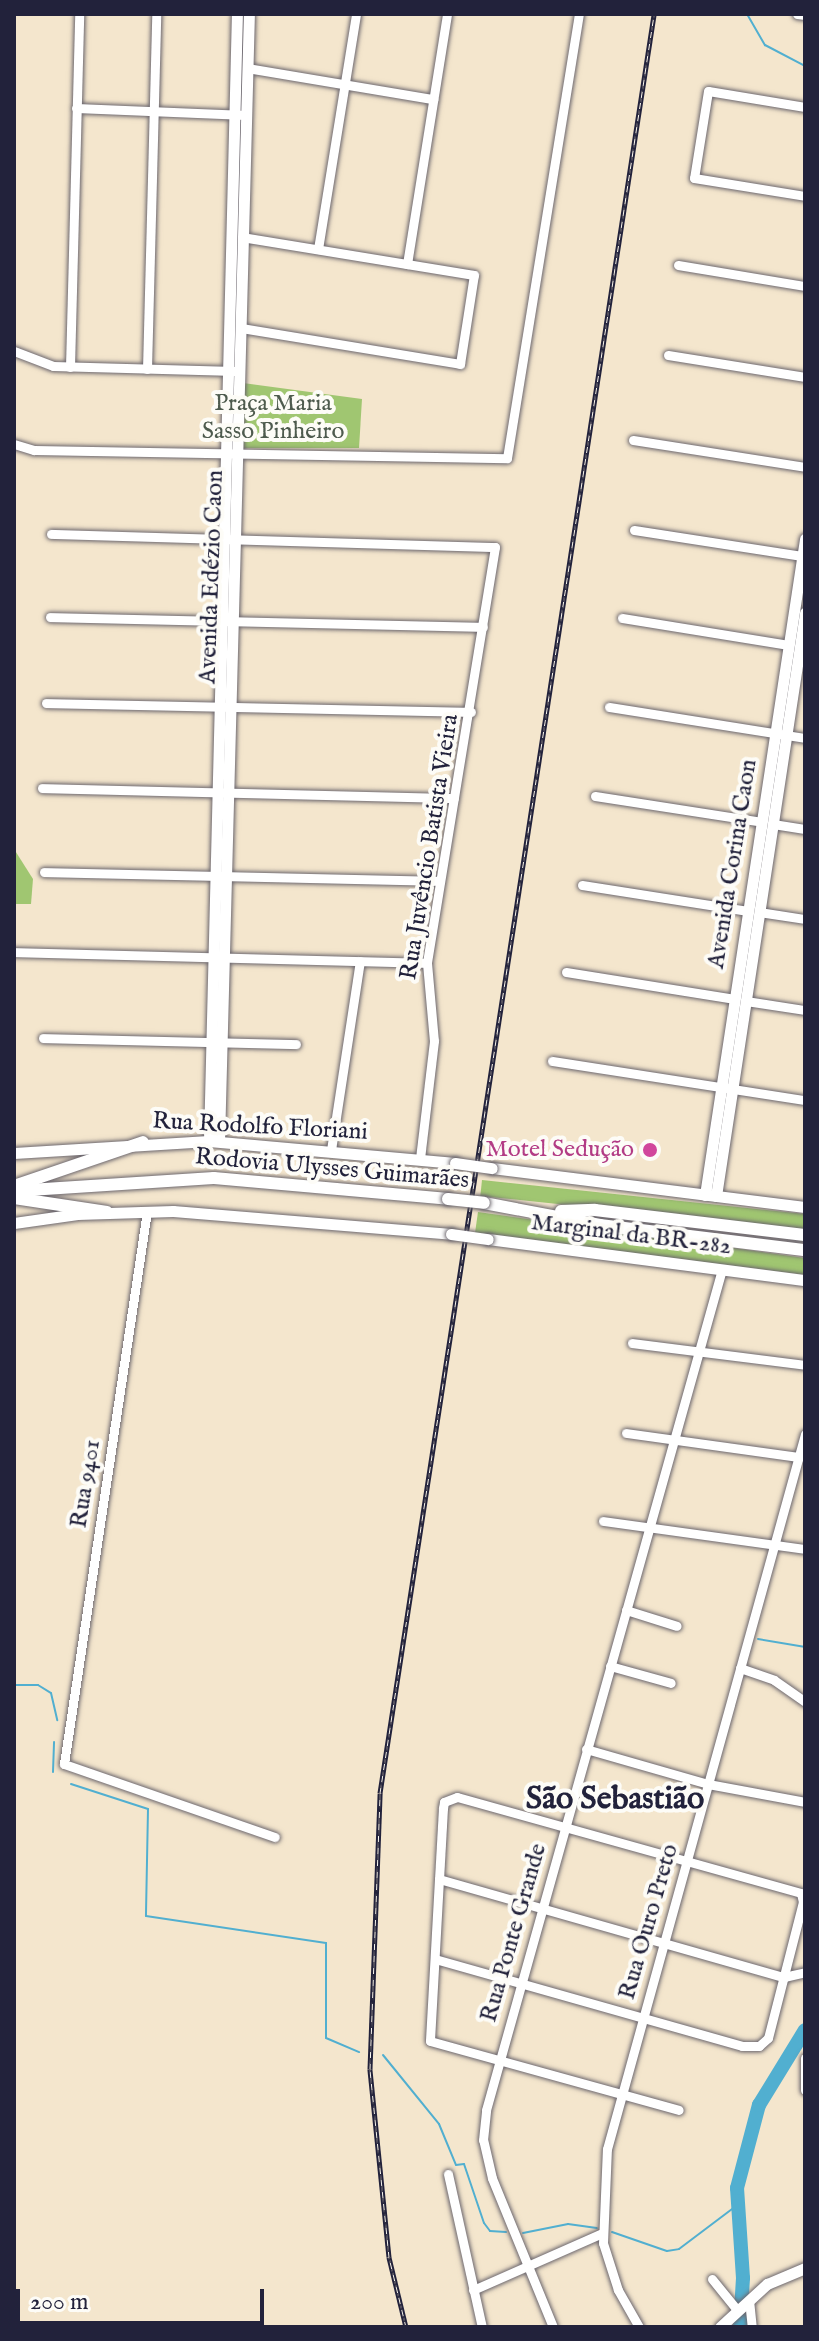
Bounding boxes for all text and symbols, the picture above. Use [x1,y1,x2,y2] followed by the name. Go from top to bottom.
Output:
[202,390,344,446] park label: Praça Maria Sasso Pinheiro
[194,470,230,684] street label: Avenida Edézio Caon
[395,712,465,982] street label: Rua Juvêncio Batista Vieira
[702,757,764,971] street label: Avenida Corina Caon
[152,1107,368,1147] street label: Rua Rodolfo Floriani
[486,1136,634,1164] place label: Motel Sedução
[641,1141,659,1159] marker: Motel Sedução
[194,1143,470,1195] street label: Rodovia Ulysses Guimarães
[529,1208,733,1262] street label: Marginal da BR-282
[65,1438,107,1530] street label: Rua 9401
[526,1781,704,1819] district label: São Sebastião
[475,1840,553,2026] street label: Rua Ponte Grande
[613,1841,685,2003] street label: Rua Ouro Preto
[20,2273,268,2323] scale bar
[30,2287,89,2318] text: 200 m

